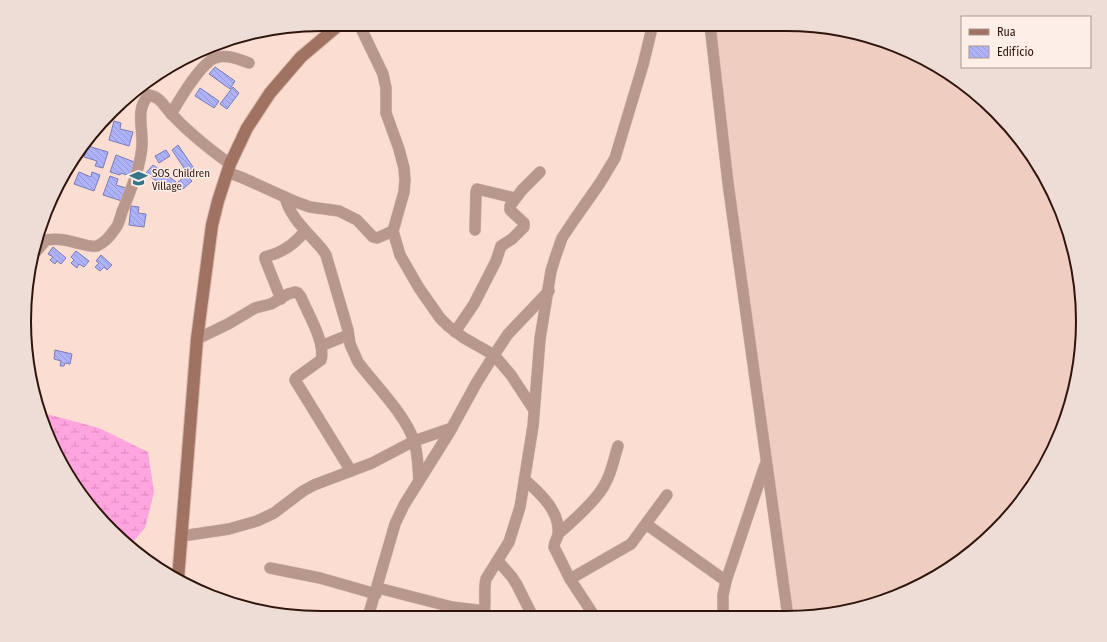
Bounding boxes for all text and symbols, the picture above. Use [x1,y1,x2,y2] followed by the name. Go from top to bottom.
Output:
[961,16,1091,68] legend
[997,25,1016,39] text: Rua
[997,45,1034,59] text: Edifício
[152,167,210,193] place label: SOS Children Village
[129,169,149,189] school or university icon: SOS Children Village

